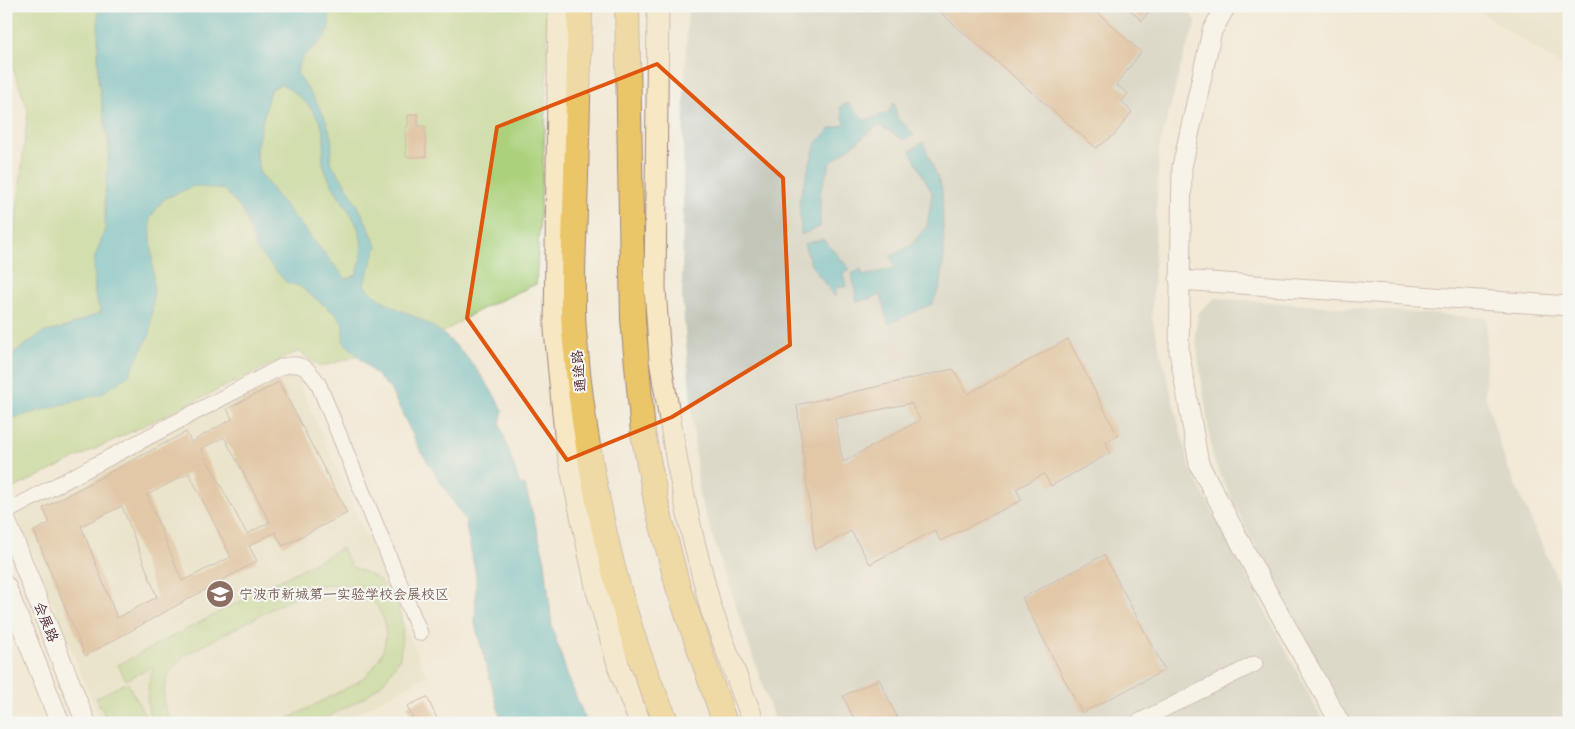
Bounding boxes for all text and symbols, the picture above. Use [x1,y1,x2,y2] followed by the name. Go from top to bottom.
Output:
[568,349,590,393] street label: 通途路
[205,579,235,609] school or university icon: 宁波市新城第一实验学校会展校区
[239,586,449,603] place label: 宁波市新城第一实验学校会展校区
[30,599,62,645] street label: 会展路

